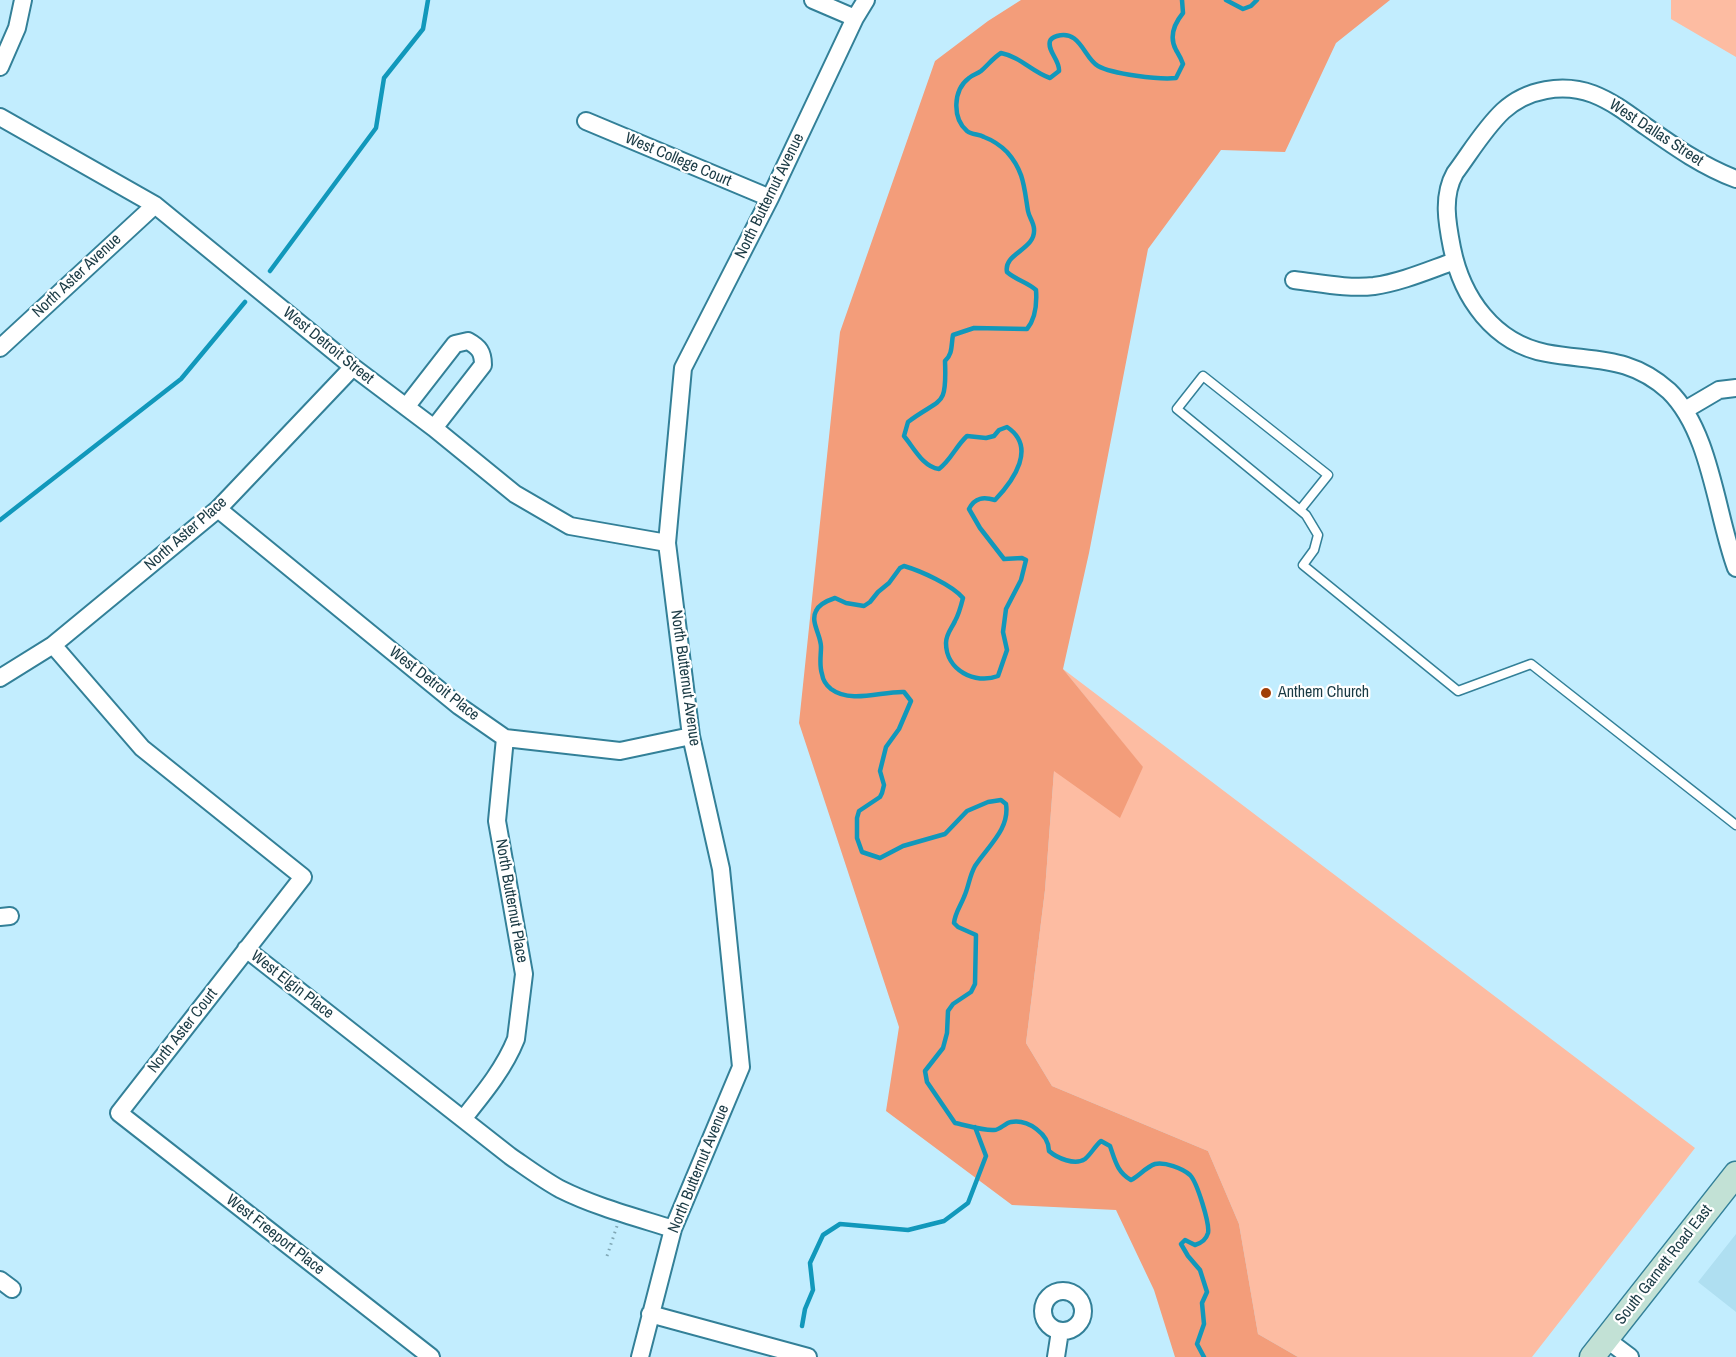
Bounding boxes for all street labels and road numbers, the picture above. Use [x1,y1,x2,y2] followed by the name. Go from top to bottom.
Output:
[1605,95,1707,171] street label: West Dallas Street
[622,129,734,191] street label: West College Court
[731,130,809,262] street label: North Butternut Avenue
[29,230,125,322] street label: North Aster Avenue
[279,304,377,388] street label: West Detroit Street
[141,493,231,575] street label: North Aster Place
[666,609,704,747] street label: North Butternut Avenue
[385,643,483,725] street label: West Detroit Place
[491,838,531,964] street label: North Butternut Place
[247,947,337,1023] street label: West Elgin Place
[144,985,222,1077] street label: North Aster Court
[664,1102,734,1236] street label: North Butternut Avenue
[222,1191,328,1279] street label: West Freeport Place
[1611,1201,1717,1329] street label: South Garnett Road East

